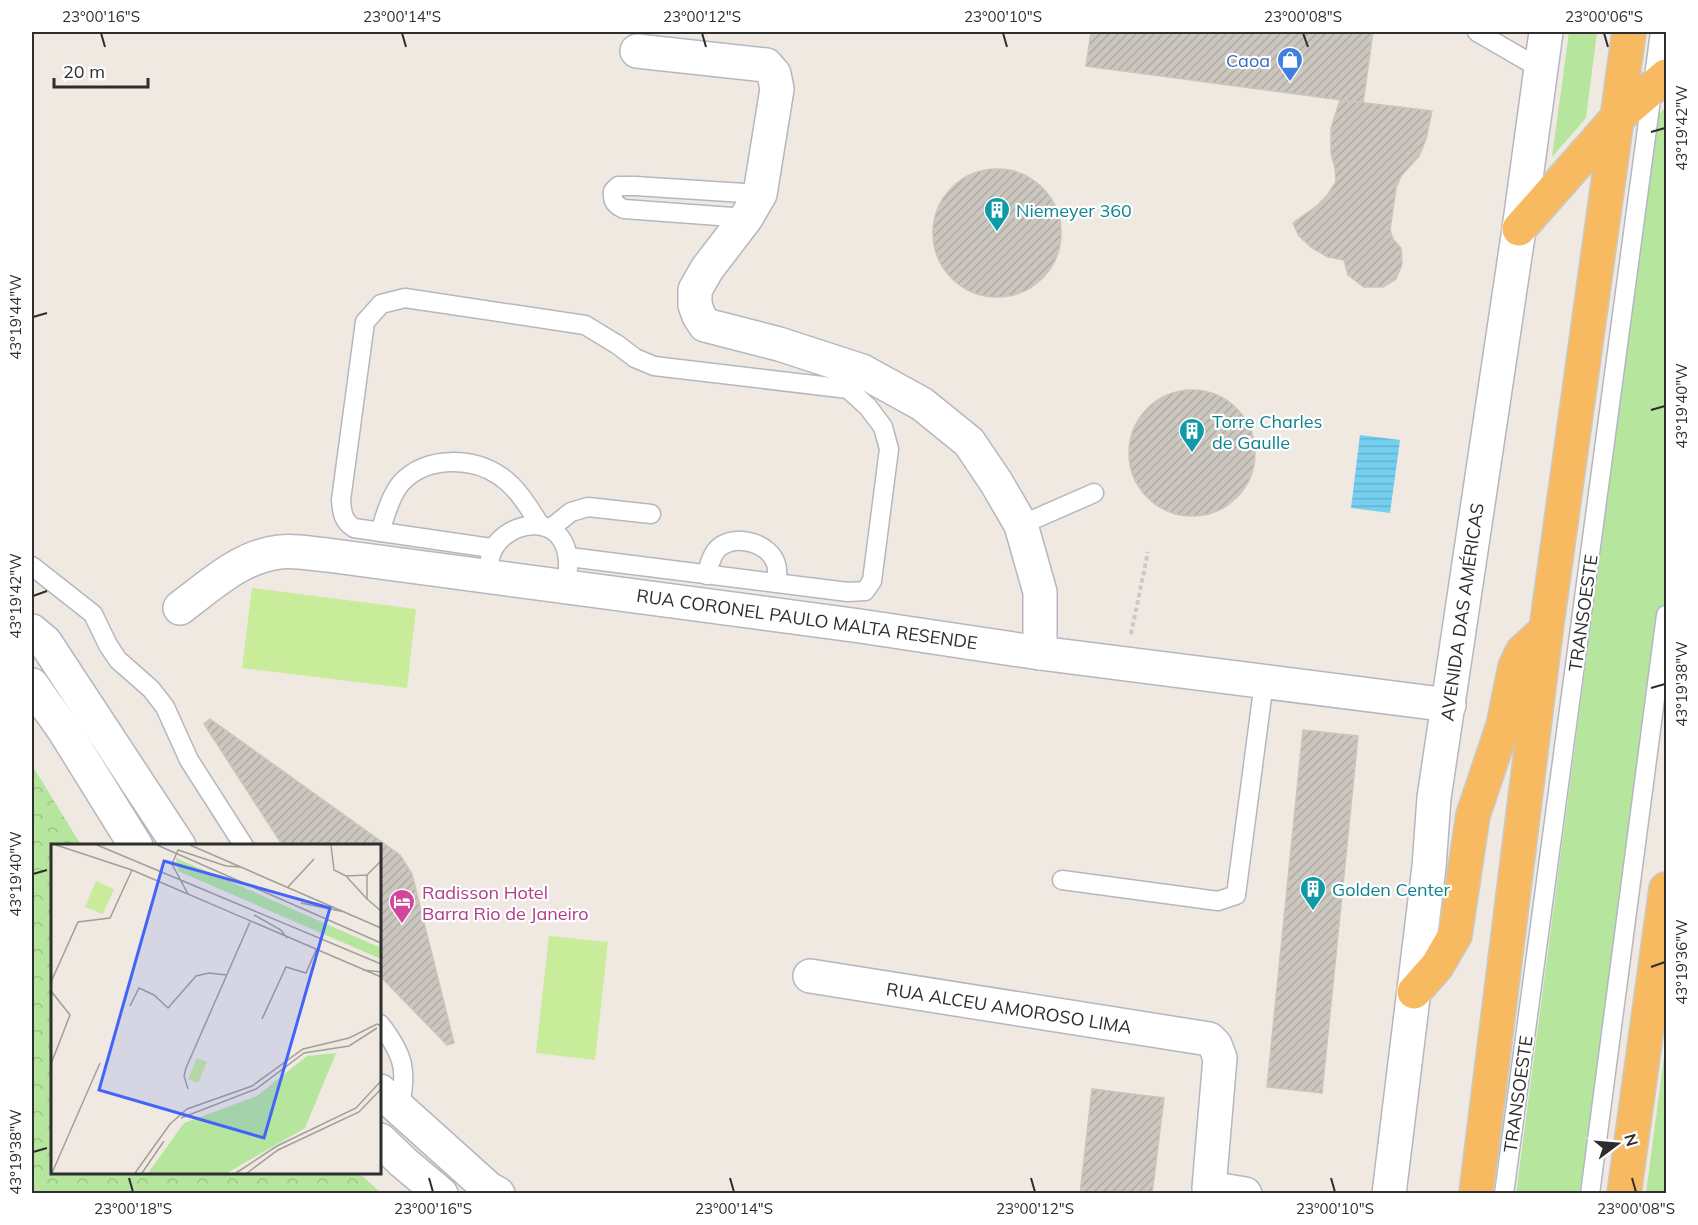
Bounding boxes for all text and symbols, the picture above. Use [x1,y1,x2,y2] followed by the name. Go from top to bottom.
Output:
[62,7,140,26] text: 23°00'16"S
[363,7,441,26] text: 23°00'14"S
[663,7,741,26] text: 23°00'12"S
[964,7,1042,26] text: 23°00'10"S
[1264,7,1342,26] text: 23°00'08"S
[1565,7,1643,26] text: 23°00'06"S
[1275,45,1305,83] shop icon: Caoa
[1226,49,1270,72] place label: Caoa
[54,51,148,89] scale bar
[63,60,105,83] text: 20 m
[1672,85,1691,171] text: 43°19'42"W
[982,195,1012,233] building icon: Niemeyer 360
[1016,199,1132,222] place label: Niemeyer 360
[6,274,25,360] text: 43°19'44"W
[1672,363,1691,449] text: 43°19'40"W
[1212,410,1322,454] place label: Torre Charles de Gaulle
[1177,416,1207,454] building icon: Torre Charles de Gaulle
[1435,502,1489,722] street label: AVENIDA DAS AMÉRICAS
[6,553,25,639] text: 43°19'42"W
[1563,553,1603,673] street label: TRANSOESTE
[635,584,979,654] street label: RUA CORONEL PAULO MALTA RESENDE
[1672,641,1691,727] text: 43°19'38"W
[6,831,25,917] text: 43°19'40"W
[51,844,381,1174] inset map
[1298,874,1328,912] building icon: Golden Center
[1332,878,1451,901] place label: Golden Center
[422,881,589,925] place label: Radisson Hotel Barra Rio de Janeiro
[387,887,417,925] hotel icon: Radisson Hotel Barra Rio de Janeiro
[1672,919,1691,1005] text: 43°19'36"W
[885,977,1133,1039] street label: RUA ALCEU AMOROSO LIMA
[1498,1034,1538,1154] street label: TRANSOESTE
[6,1109,25,1195] text: 43°19'38"W
[1587,1114,1647,1174] north arrow
[1620,1131,1643,1148] text: N
[94,1199,172,1218] text: 23°00'18"S
[394,1199,472,1218] text: 23°00'16"S
[695,1199,773,1218] text: 23°00'14"S
[996,1199,1074,1218] text: 23°00'12"S
[1296,1199,1374,1218] text: 23°00'10"S
[1597,1199,1675,1218] text: 23°00'08"S

